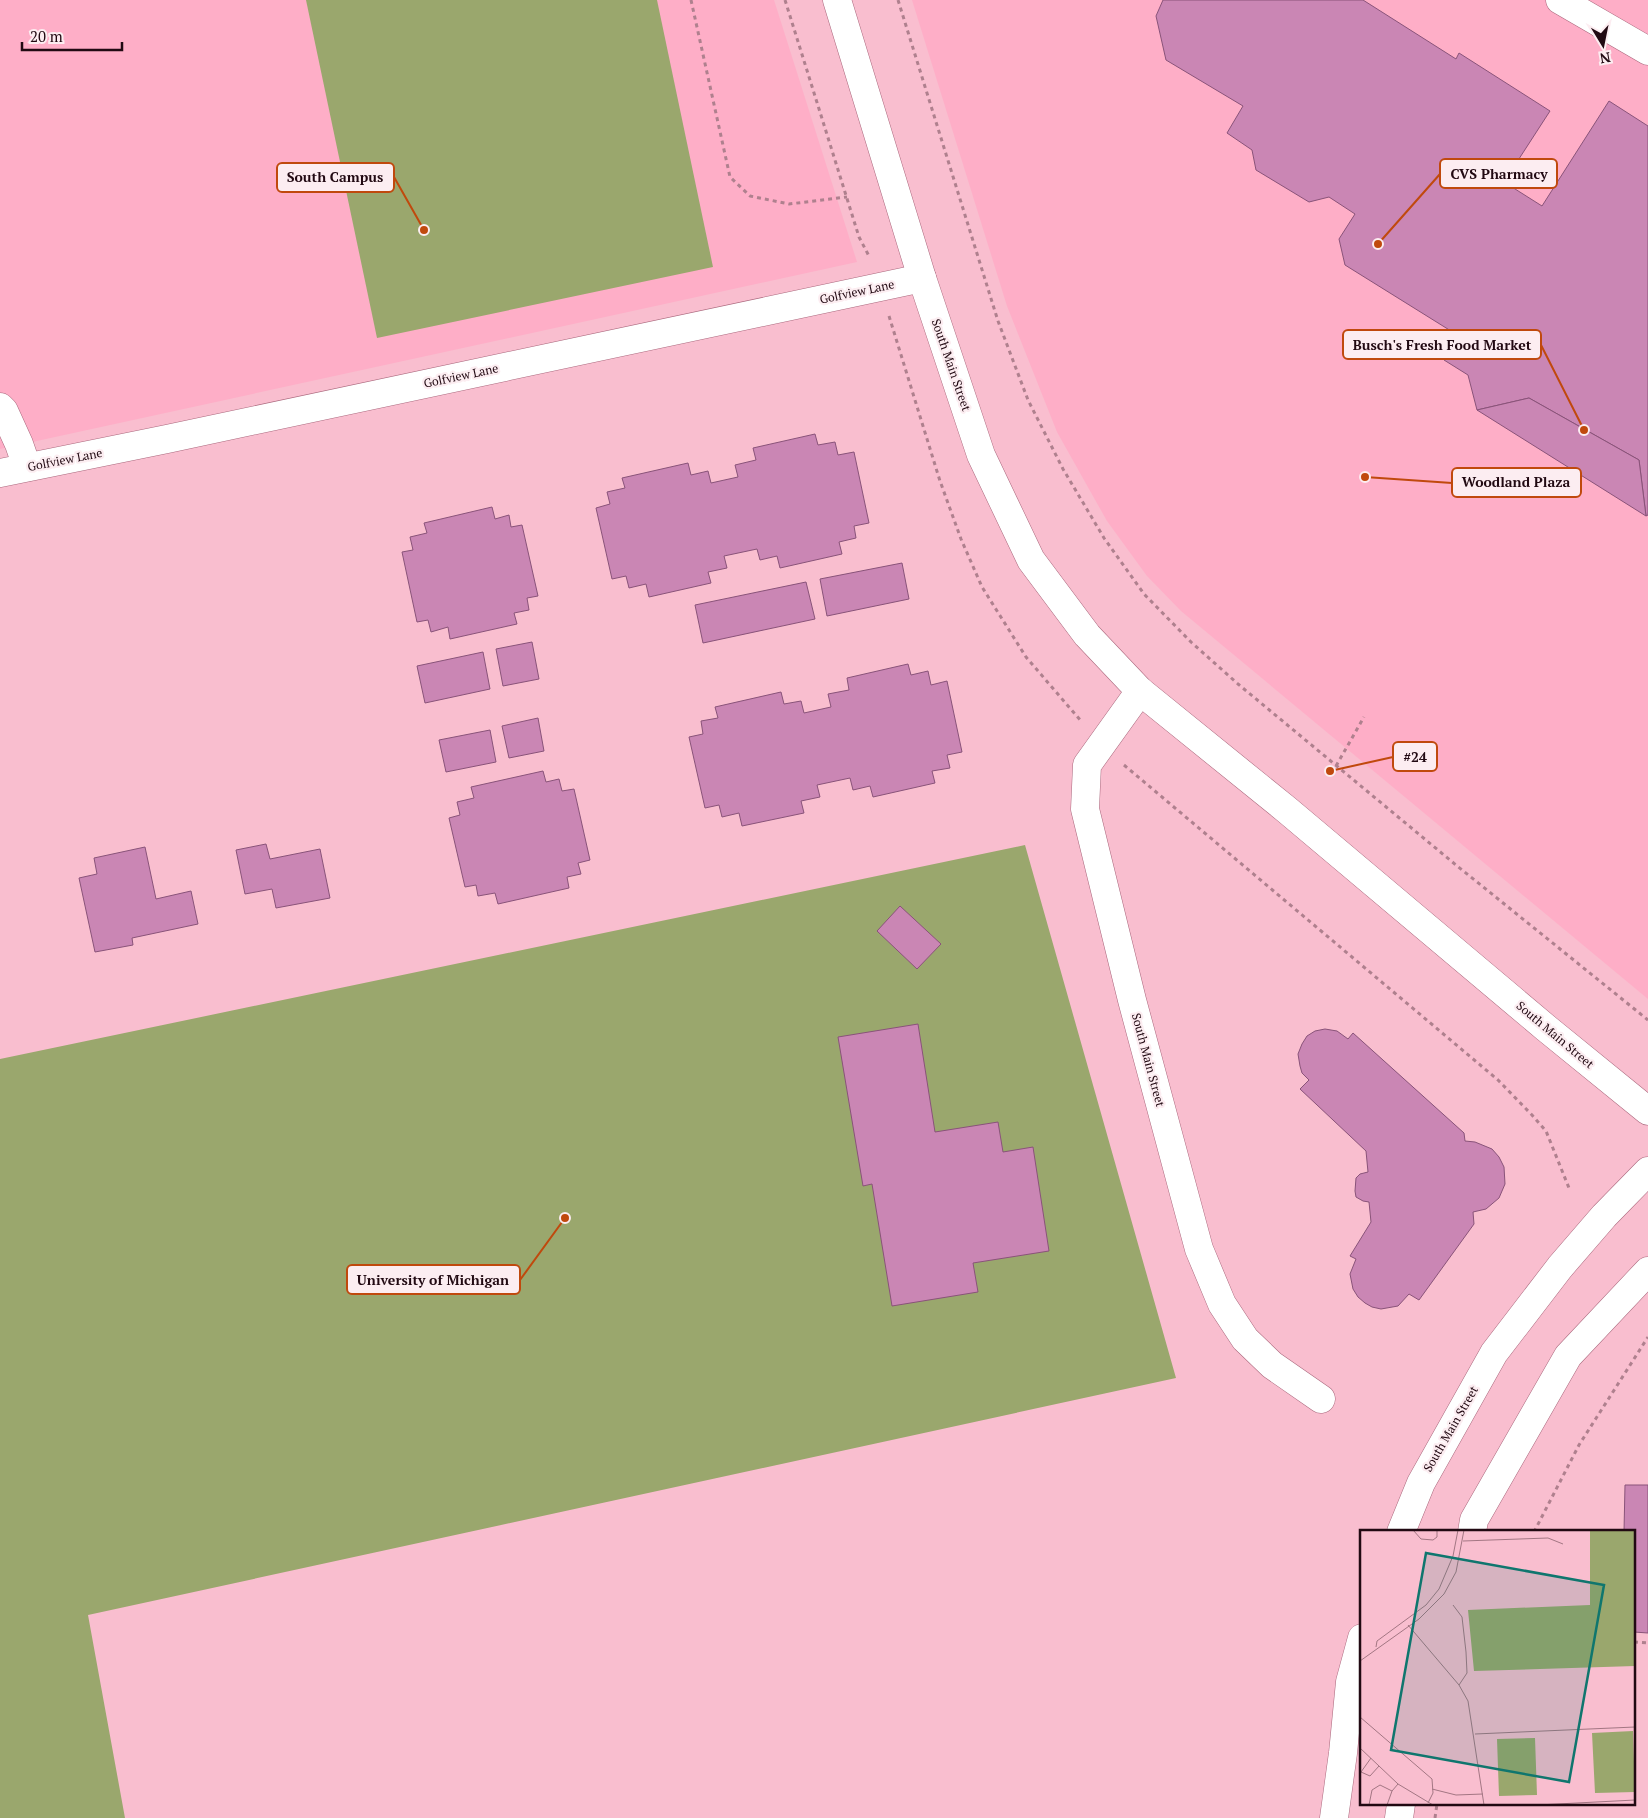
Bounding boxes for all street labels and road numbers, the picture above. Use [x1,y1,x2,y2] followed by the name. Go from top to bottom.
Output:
[818,276,896,307] street label: Golfview Lane
[929,317,974,413] street label: South Main Street
[422,360,500,391] street label: Golfview Lane
[26,445,104,474] street label: Golfview Lane
[1514,998,1598,1072] street label: South Main Street
[1129,1011,1168,1109] street label: South Main Street
[1420,1383,1481,1474] street label: South Main Street

